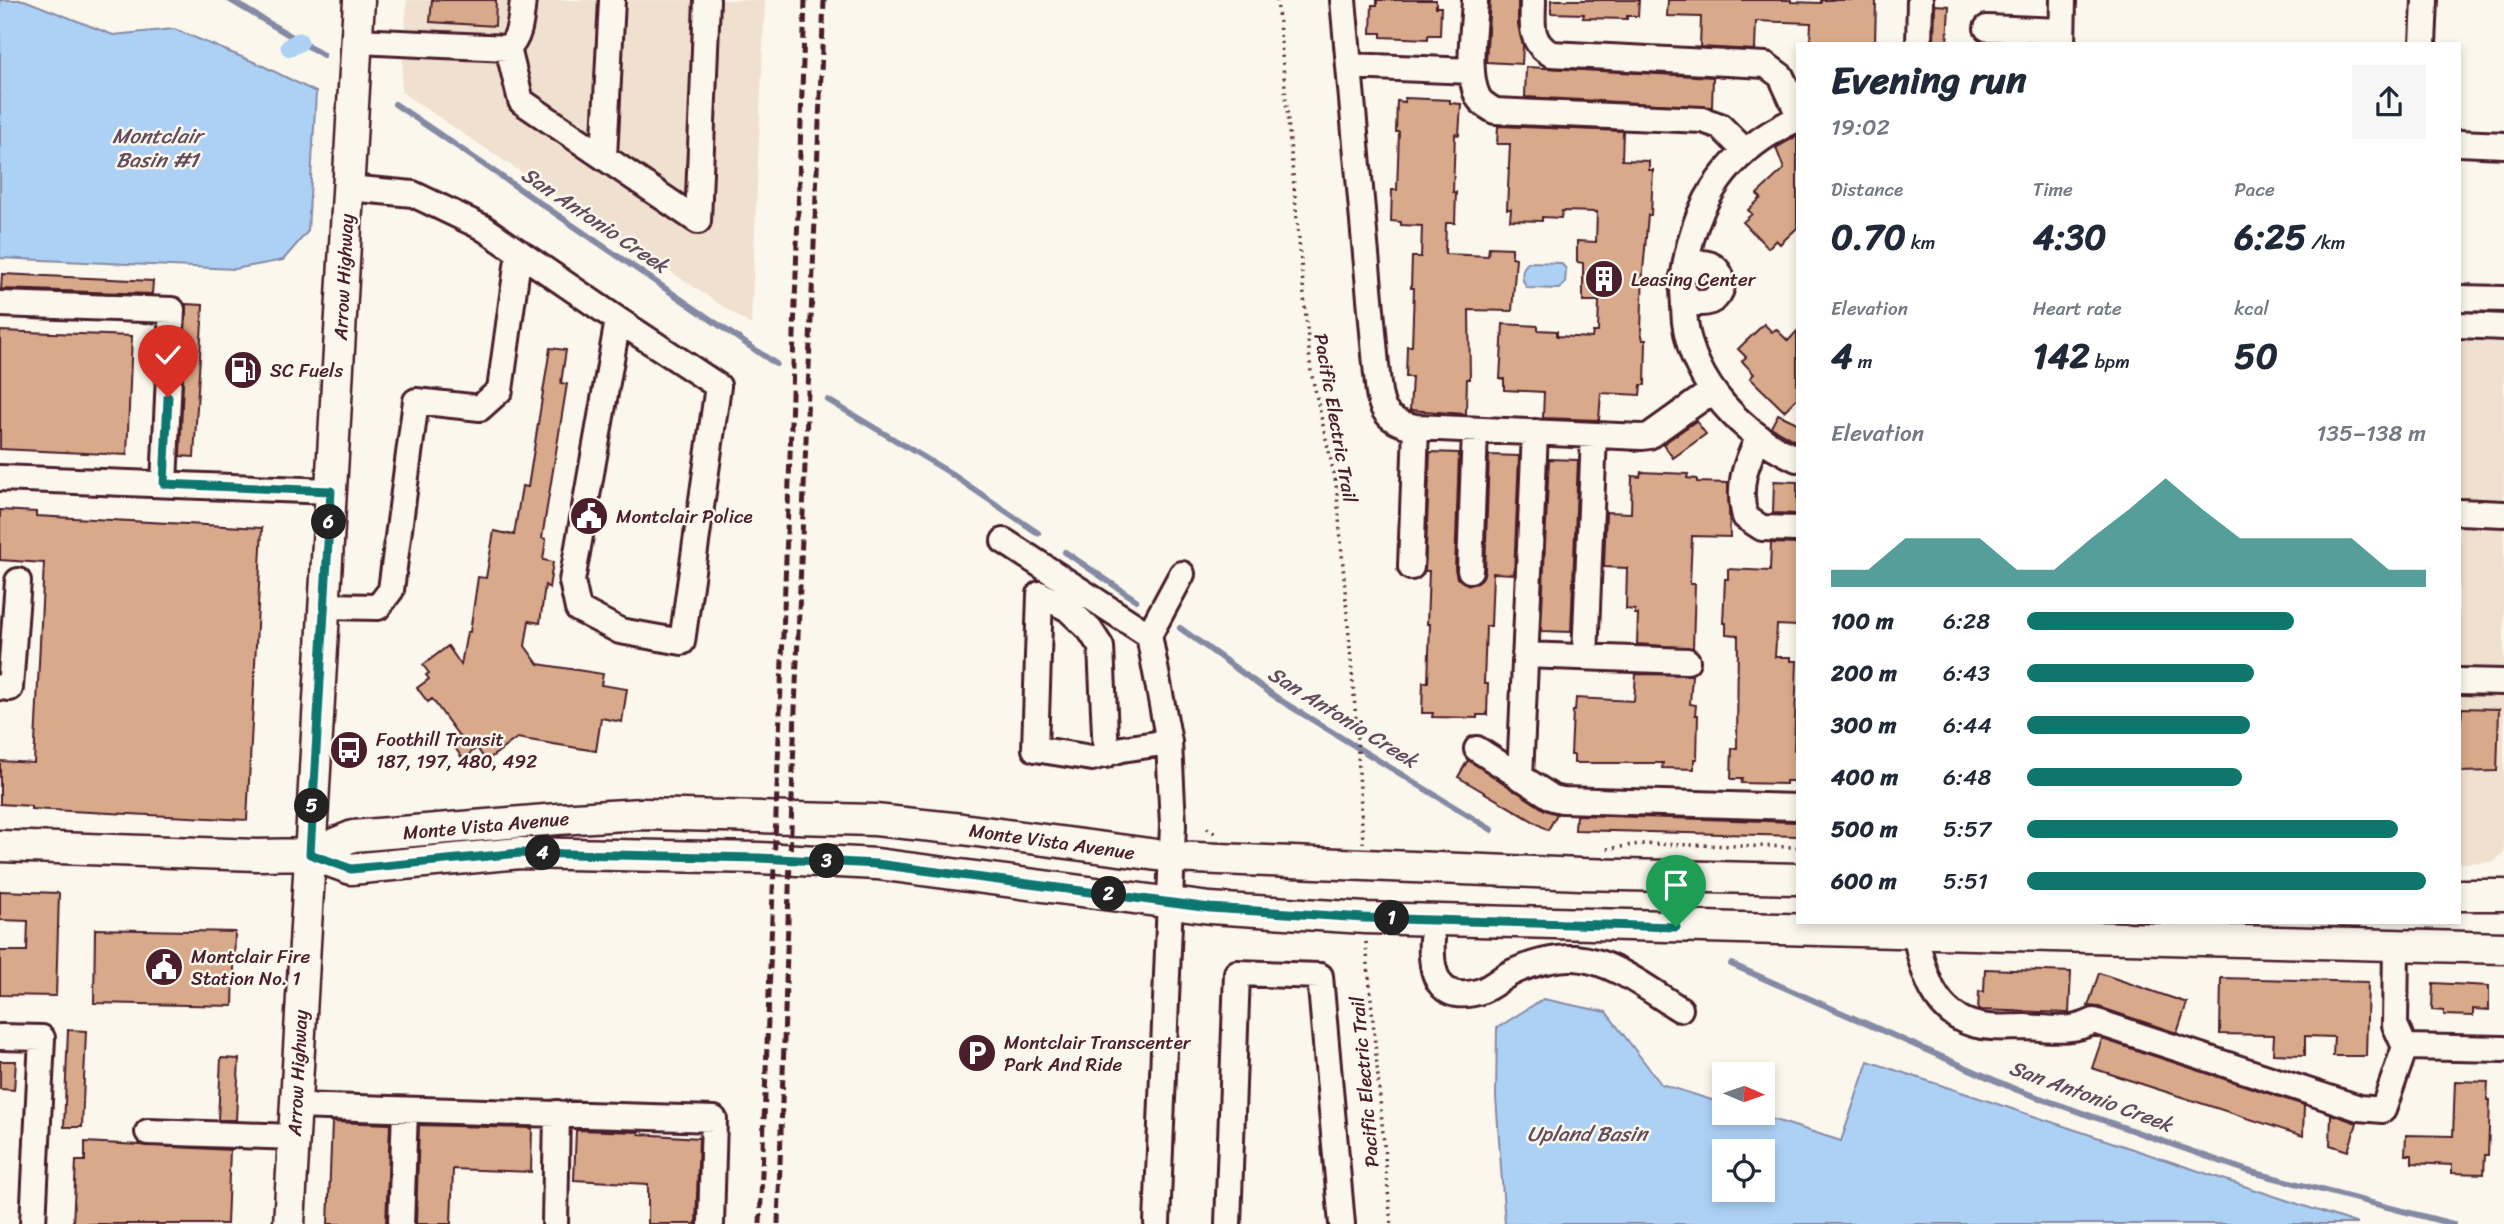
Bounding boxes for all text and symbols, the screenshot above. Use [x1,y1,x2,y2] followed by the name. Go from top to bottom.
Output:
[1831,47,2027,114] text: Evening run
[2352,65,2426,139] button: share
[1831,107,1890,148] text: 19:02
[112,117,206,179] water label: Montclair Basin #1
[513,156,678,285] water label: San Antonio Creek
[1831,173,1903,206] text: Distance
[2033,173,2073,206] text: Time
[2234,173,2275,206] text: Pace
[1831,206,1906,268] text: 0.70
[2033,206,2106,268] text: 4:30
[2234,206,2306,268] text: 6:25
[324,213,363,342] street label: Arrow Highway
[1906,226,1935,259] text: km
[2306,226,2345,259] text: /km
[1583,258,1625,300] building icon: Leasing Center
[1631,263,1757,296] place label: Leasing Center
[1831,292,1908,325] text: Elevation
[2033,292,2122,325] text: Heart rate
[2234,292,2269,325] text: kcal
[138,325,198,397] pin
[1831,325,1853,387] text: 4
[2033,325,2090,387] text: 142
[2234,325,2278,387] text: 50
[1304,331,1367,506] street label: Pacific Electric Trail
[149,336,187,374] icon: check
[1853,345,1872,378] text: m
[2090,345,2130,378] text: bpm
[222,349,264,391] fuel station icon: SC Fuels
[270,354,343,387] place label: SC Fuels
[1831,413,1924,454] text: Elevation
[2316,413,2426,454] text: 135–138 m
[568,495,610,537] public building icon: Montclair Police
[616,500,753,533] place label: Montclair Police
[312,504,346,540] pin: 6
[323,505,334,538] text: 6
[1831,601,1894,642] text: 100 m
[1943,601,1990,642] text: 6:28
[1831,653,1897,694] text: 200 m
[1943,653,1990,694] text: 6:43
[1260,655,1427,780] water label: San Antonio Creek
[1831,705,1896,746] text: 300 m
[1943,705,1992,746] text: 6:44
[376,723,537,778] place label: Foothill Transit 187, 197, 480, 492
[328,729,370,771] bus stop icon: Foothill Transit 187, 197, 480, 492
[1831,757,1898,798] text: 400 m
[1943,757,1991,798] text: 6:48
[294,788,330,824] pin: 5
[306,789,317,822] text: 5
[402,802,571,849] street label: Monte Vista Avenue
[1831,809,1898,850] text: 500 m
[1943,809,1991,850] text: 5:57
[967,814,1137,869] street label: Monte Vista Avenue
[526,836,560,870] pin: 4
[537,836,548,869] text: 4
[810,844,844,878] pin: 3
[821,844,832,877] text: 3
[1646,855,1706,927] pin
[1831,861,1897,902] text: 600 m
[1943,861,1988,902] text: 5:51
[1657,866,1695,904] icon: arrive
[1092,876,1126,912] pin: 2
[1103,877,1114,910] text: 2
[1374,900,1410,936] pin: 1
[1387,901,1396,934] text: 1
[191,940,310,995] place label: Montclair Fire Station No. 1
[143,946,185,988] public building icon: Montclair Fire Station No. 1
[1341,995,1388,1169] street label: Pacific Electric Trail
[278,1009,317,1138] street label: Arrow Highway
[1004,1026,1192,1081] place label: Montclair Transcenter Park And Ride
[956,1032,998,1074] parking icon: Montclair Transcenter Park And Ride
[2004,1049,2180,1144] water label: San Antonio Creek
[1712,1062,1774,1125] north arrow
[1712,1062,1775,1202] map controls
[1527,1115,1650,1153] water label: Upland Basin
[1712,1139,1775,1202] button: locate

